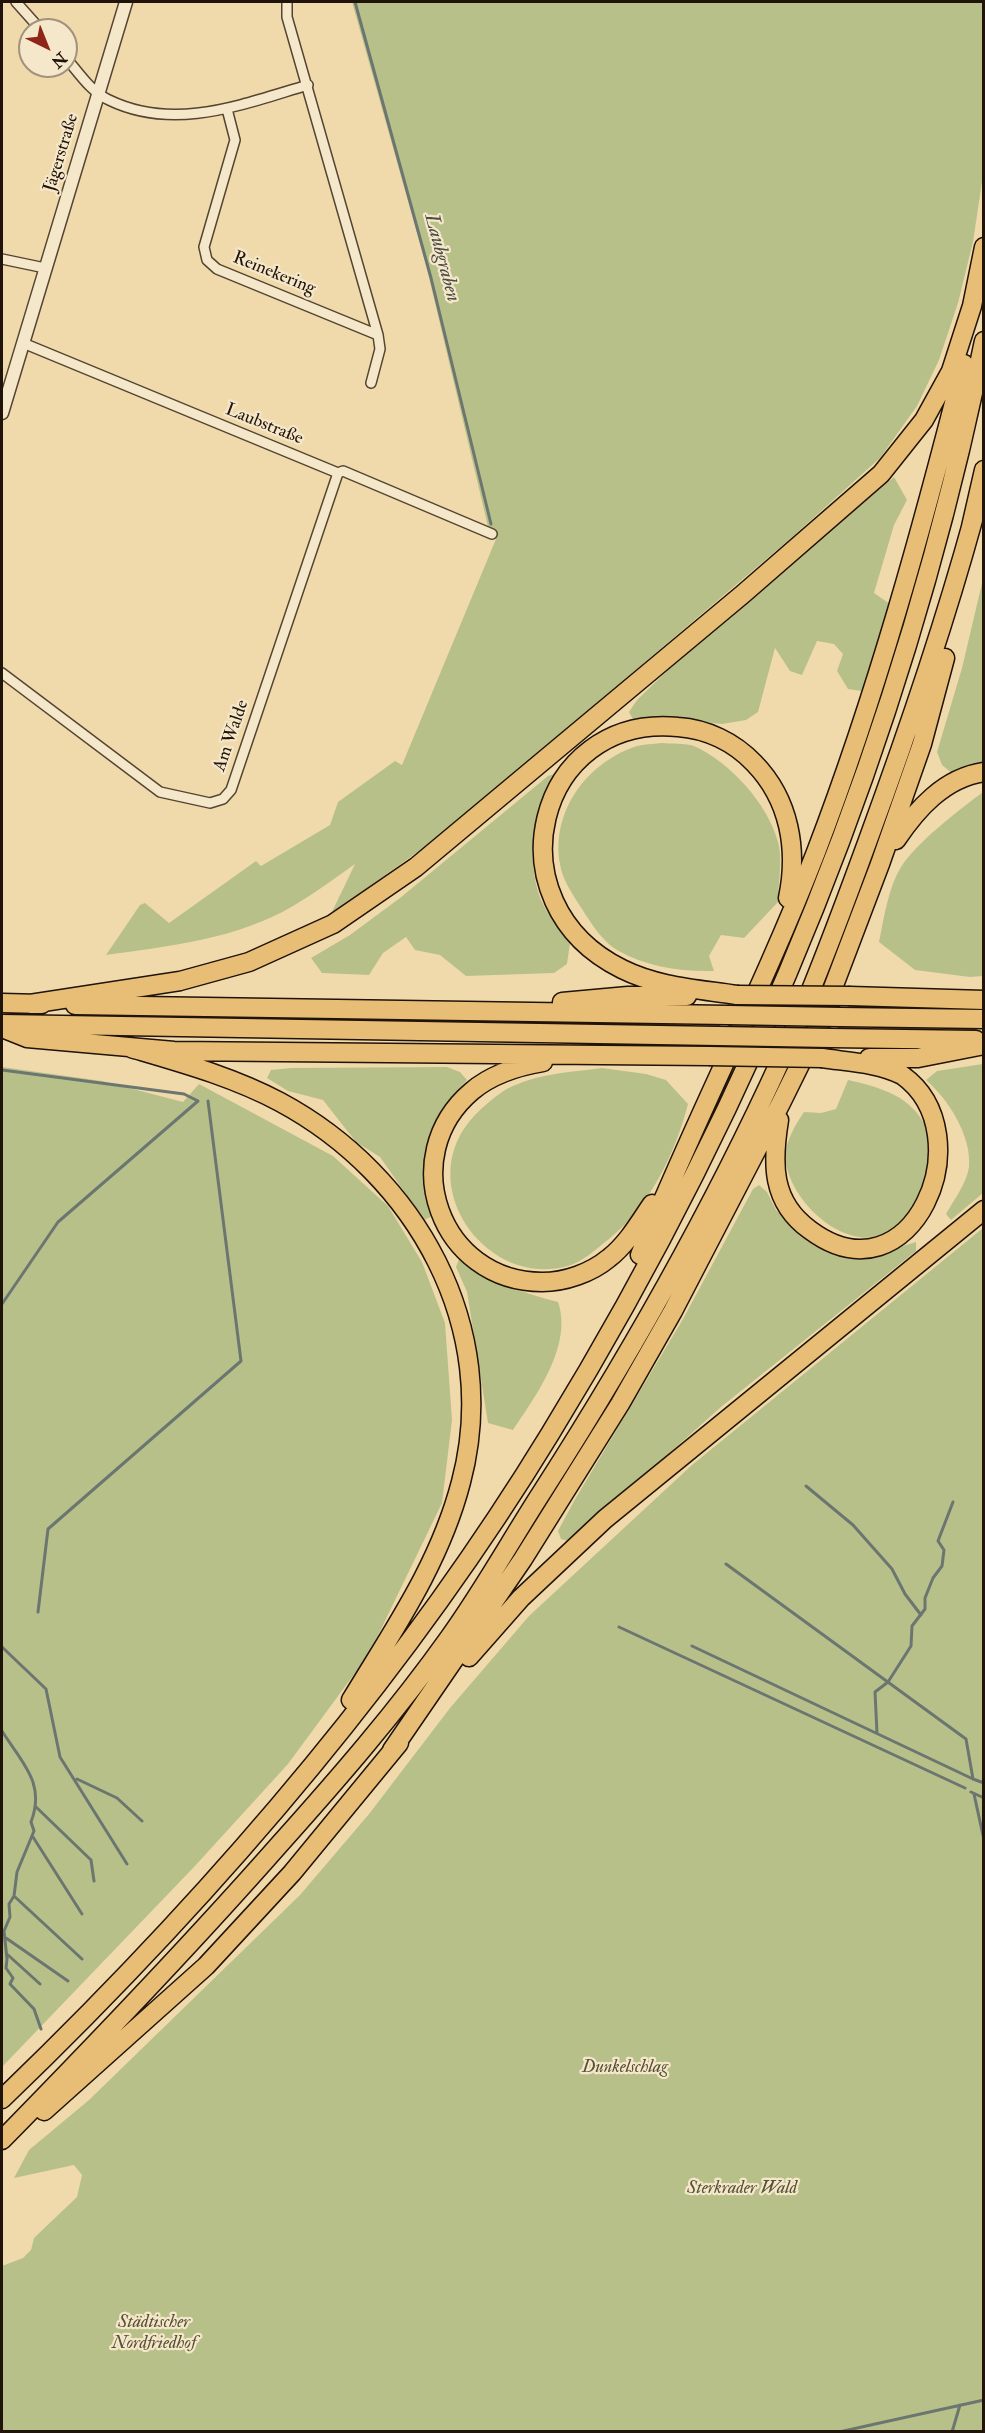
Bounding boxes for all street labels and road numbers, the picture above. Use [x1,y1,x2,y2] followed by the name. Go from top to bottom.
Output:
[40,111,84,195] street label: Jägerstraße
[229,248,319,300] street label: Reinekering
[222,400,306,450] street label: Laubstraße
[210,697,254,775] street label: Am Walde

